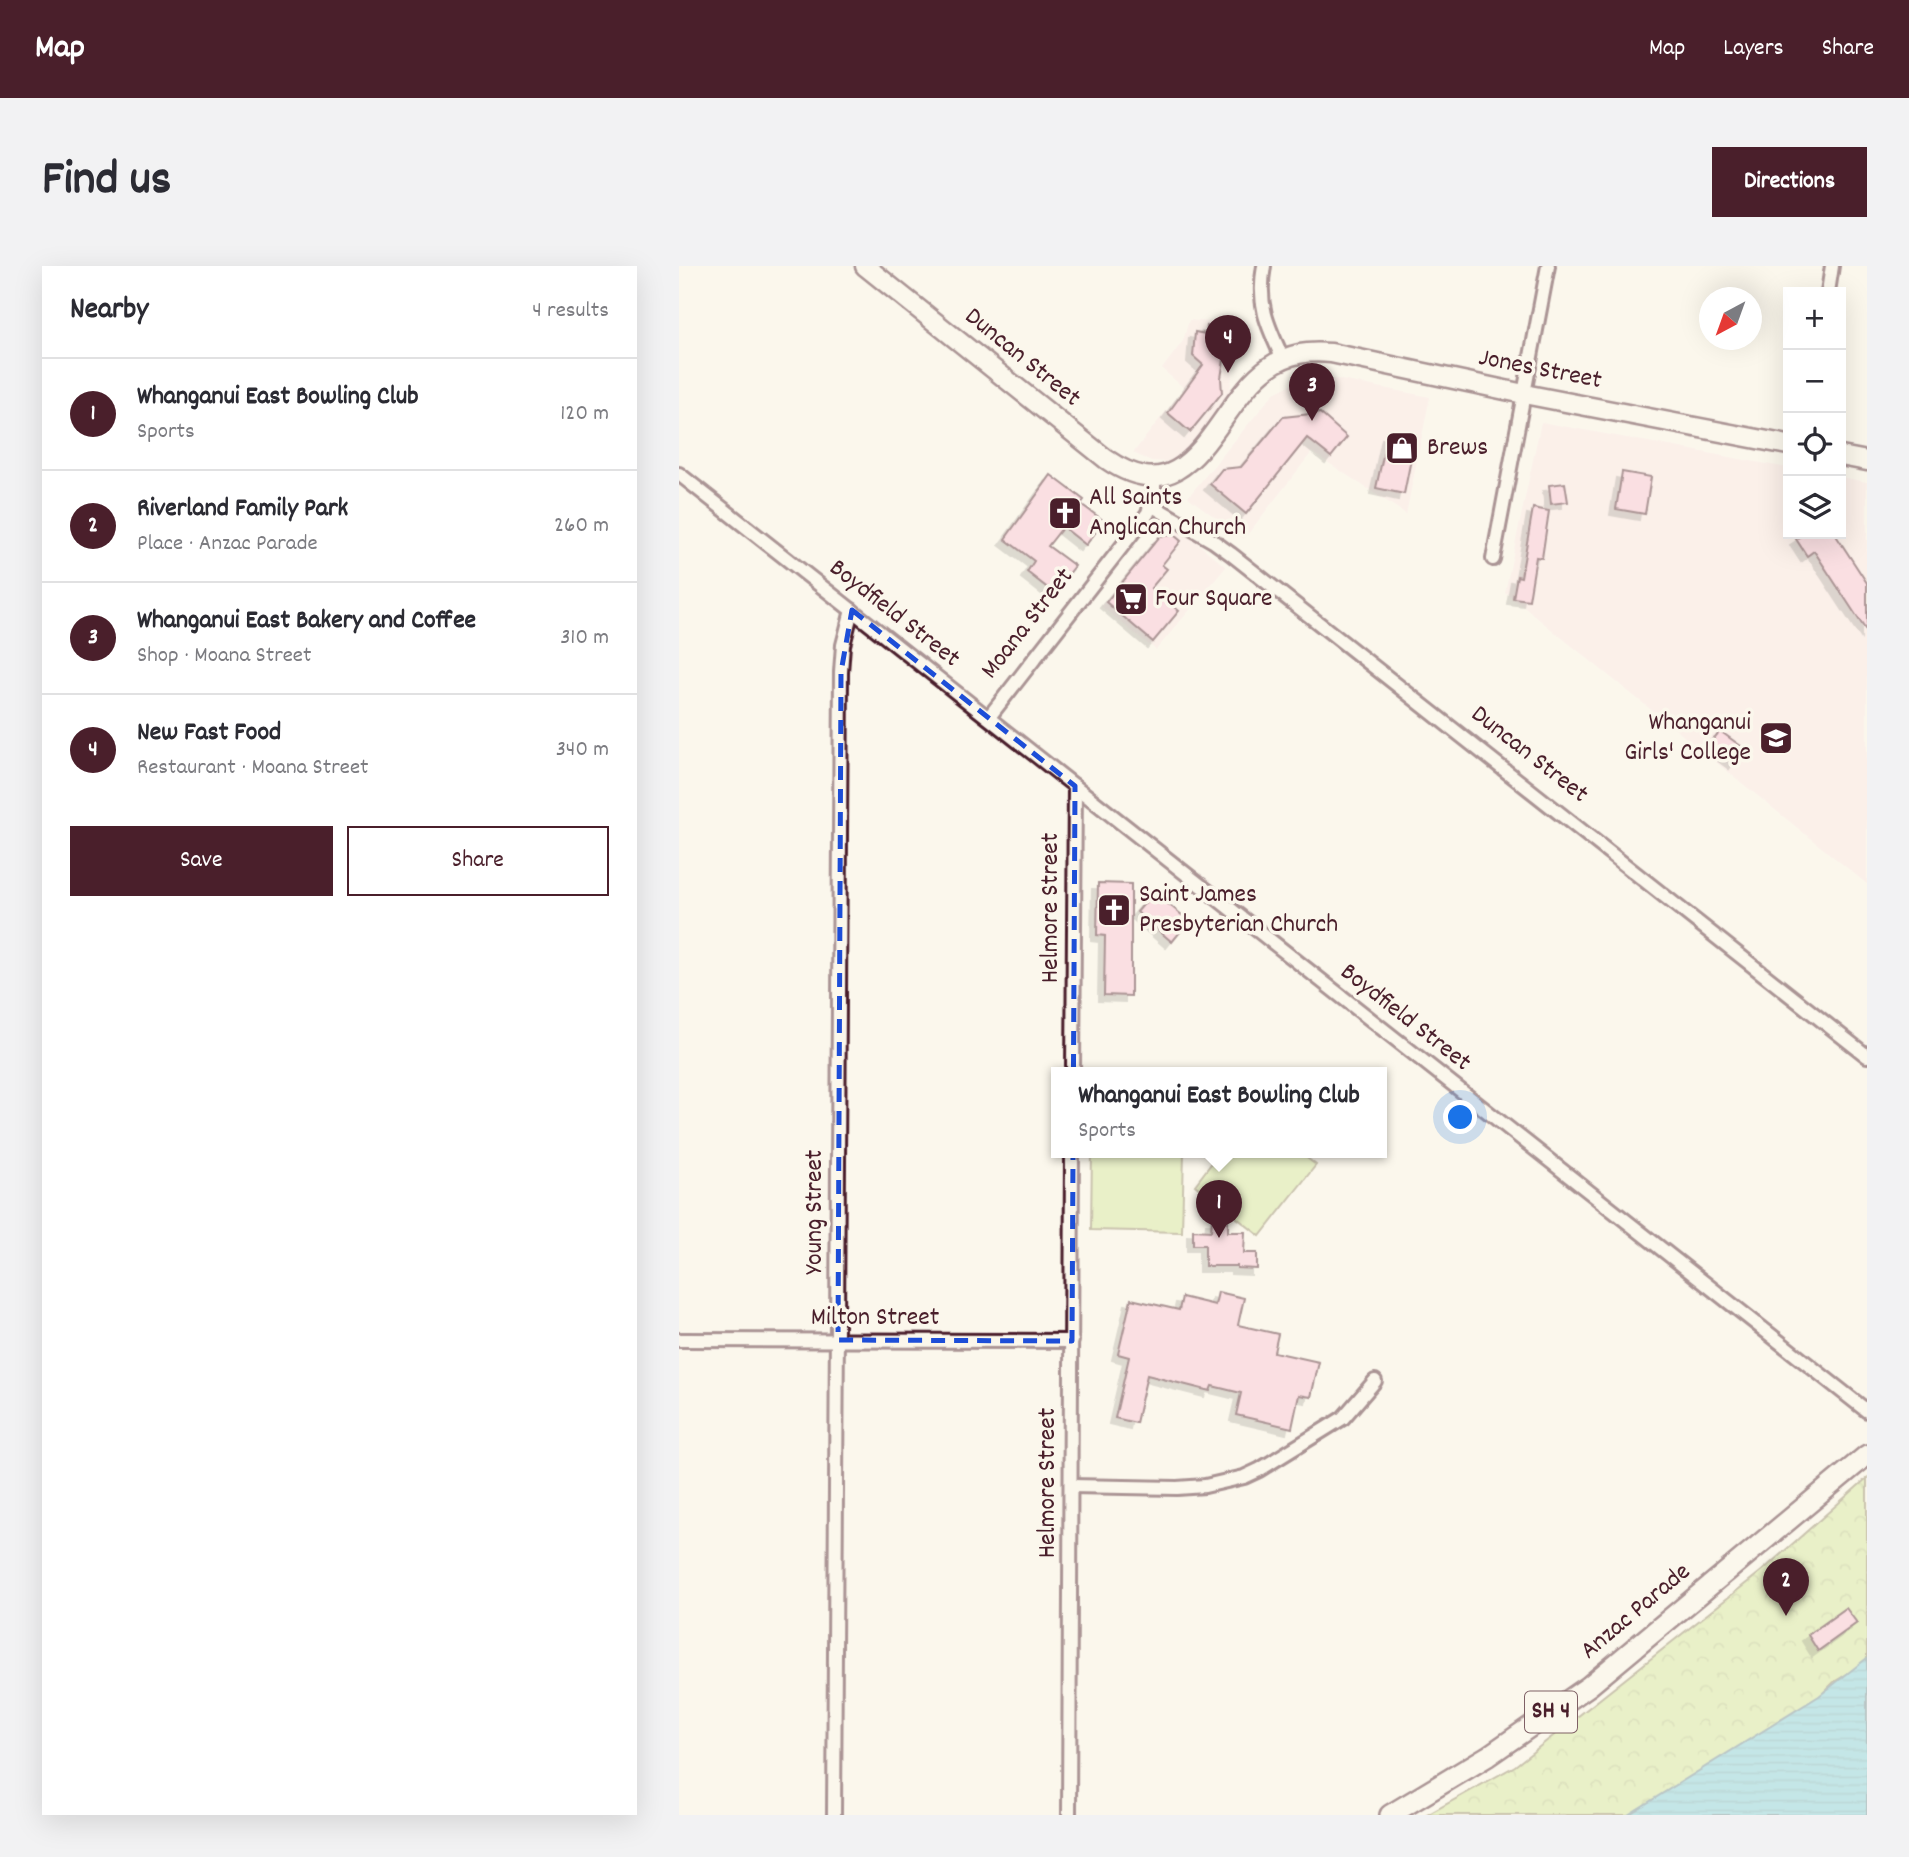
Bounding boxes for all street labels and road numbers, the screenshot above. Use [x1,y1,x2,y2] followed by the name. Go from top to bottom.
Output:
[956,299,1089,417] street label: Duncan Street
[1475,340,1605,400] street label: Jones Street
[821,551,968,677] street label: Boydfield Street
[973,560,1084,688] street label: Moana Street
[1462,697,1596,813] street label: Duncan Street
[1033,832,1070,983] street label: Helmore Street
[1332,955,1479,1081] street label: Boydfield Street
[797,1149,834,1274] street label: Young Street
[811,1300,940,1337] street label: Milton Street
[1030,1407,1067,1558] street label: Helmore Street
[1573,1555,1699,1669] street label: Anzac Parade
[1525,1692,1577,1732] road number: SH 4

